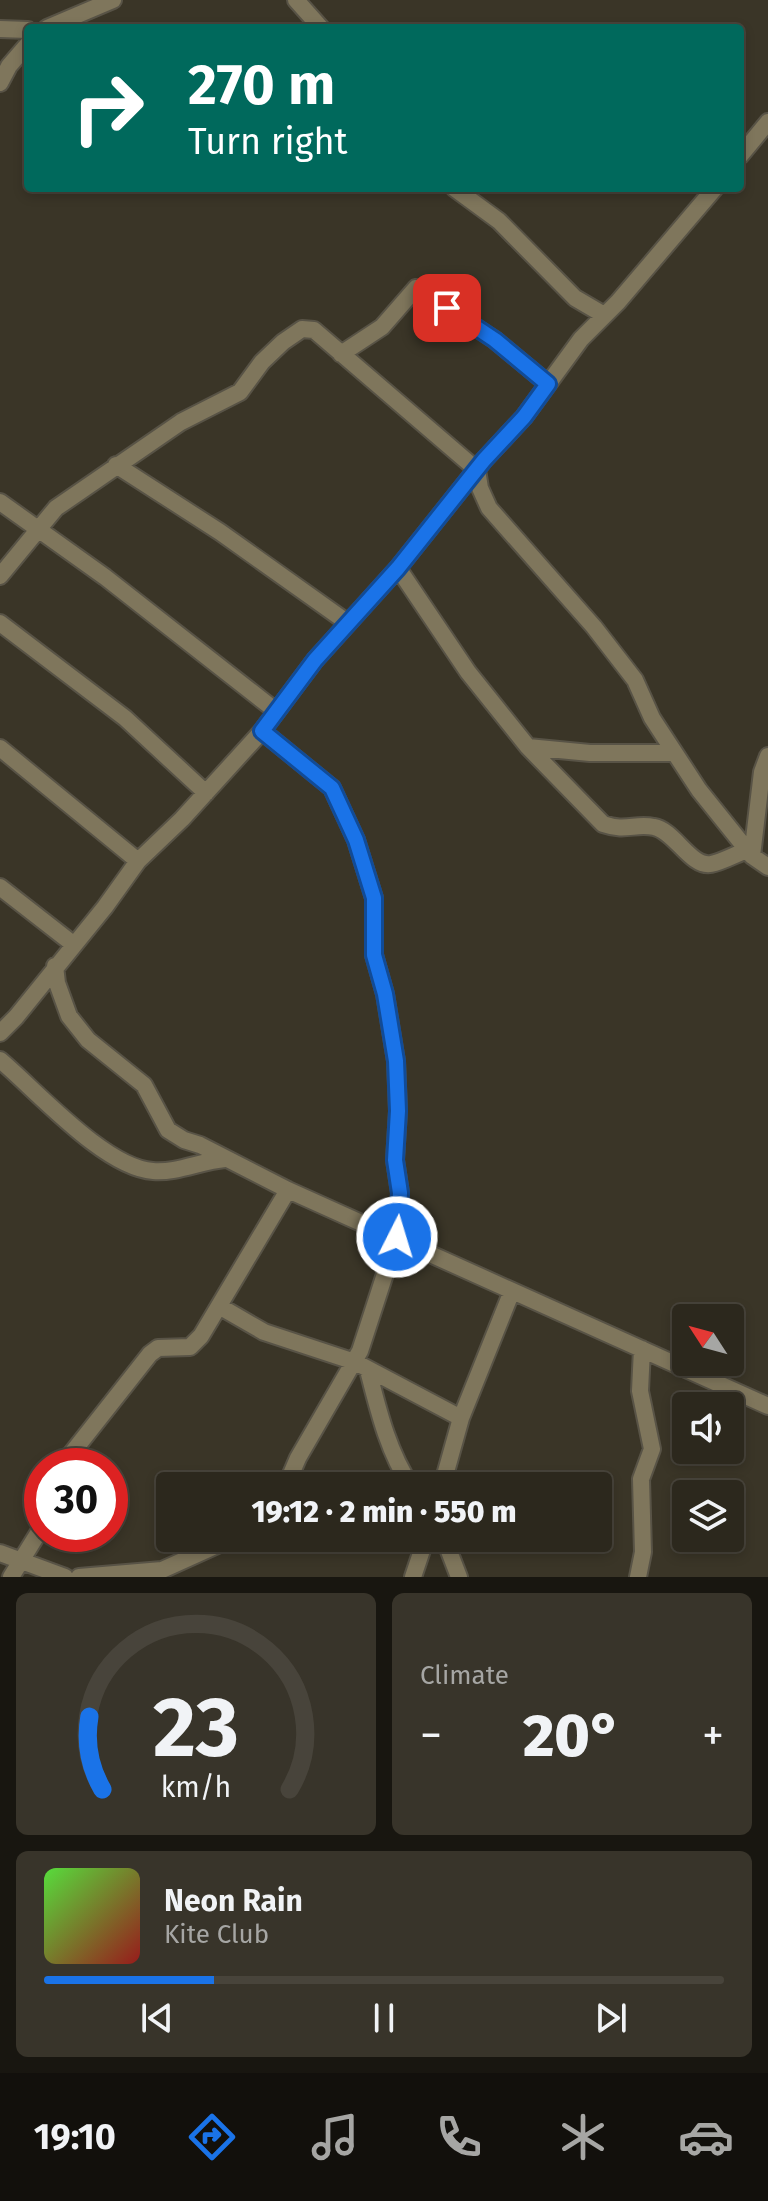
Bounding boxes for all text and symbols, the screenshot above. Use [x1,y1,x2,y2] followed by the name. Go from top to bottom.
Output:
[188,52,335,119] text: 270 m
[56,56,160,160] icon: right
[188,120,348,164] text: Turn right
[413,274,481,342] pin
[425,286,469,330] icon: arrive
[355,1195,439,1279] position arrow
[672,1304,744,1376] north arrow
[672,1304,744,1552] map controls
[672,1392,744,1464] button: sound
[24,1448,128,1552] speed limit sign: 30
[672,1480,744,1552] button: layers
[251,1494,517,1530] text: 19:12 · 2 min · 550 m
[420,1660,509,1691] text: Climate
[153,1678,239,1778] text: 23
[523,1700,621,1772] text: 20°
[420,1709,442,1762] text: −
[702,1709,724,1762] text: +
[161,1770,231,1805] text: km/h
[164,1883,303,1919] text: Neon Rain
[164,1919,269,1950] text: Kite Club
[135,1996,179,2040] icon: previous
[362,1996,406,2040] icon: pause
[589,1996,633,2040] icon: next
[184,2109,240,2165] icon: directions
[307,2109,363,2165] icon: music
[431,2109,487,2165] icon: phone
[555,2109,611,2165] icon: climate
[678,2109,734,2165] icon: car
[34,2115,116,2159] text: 19:10

